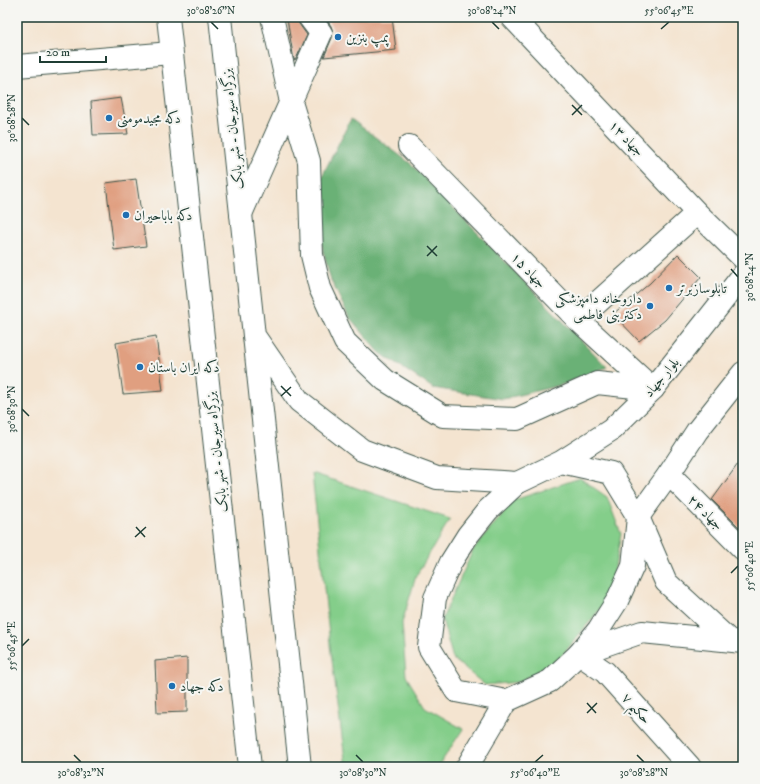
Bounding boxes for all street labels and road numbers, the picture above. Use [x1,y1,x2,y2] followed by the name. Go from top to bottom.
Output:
[217,67,248,190] street label: بزرگراه سیرجان - شهر بابک
[605,117,648,161] street label: جهاد ۱۳
[507,249,550,293] street label: جهاد ۱۵
[640,354,684,401] street label: بلوار جهاد
[201,390,232,513] street label: بزرگراه سیرجان - شهر بابک
[684,491,727,534] street label: جهاد ۲۴
[615,689,655,731] street label: حکیم ۷

